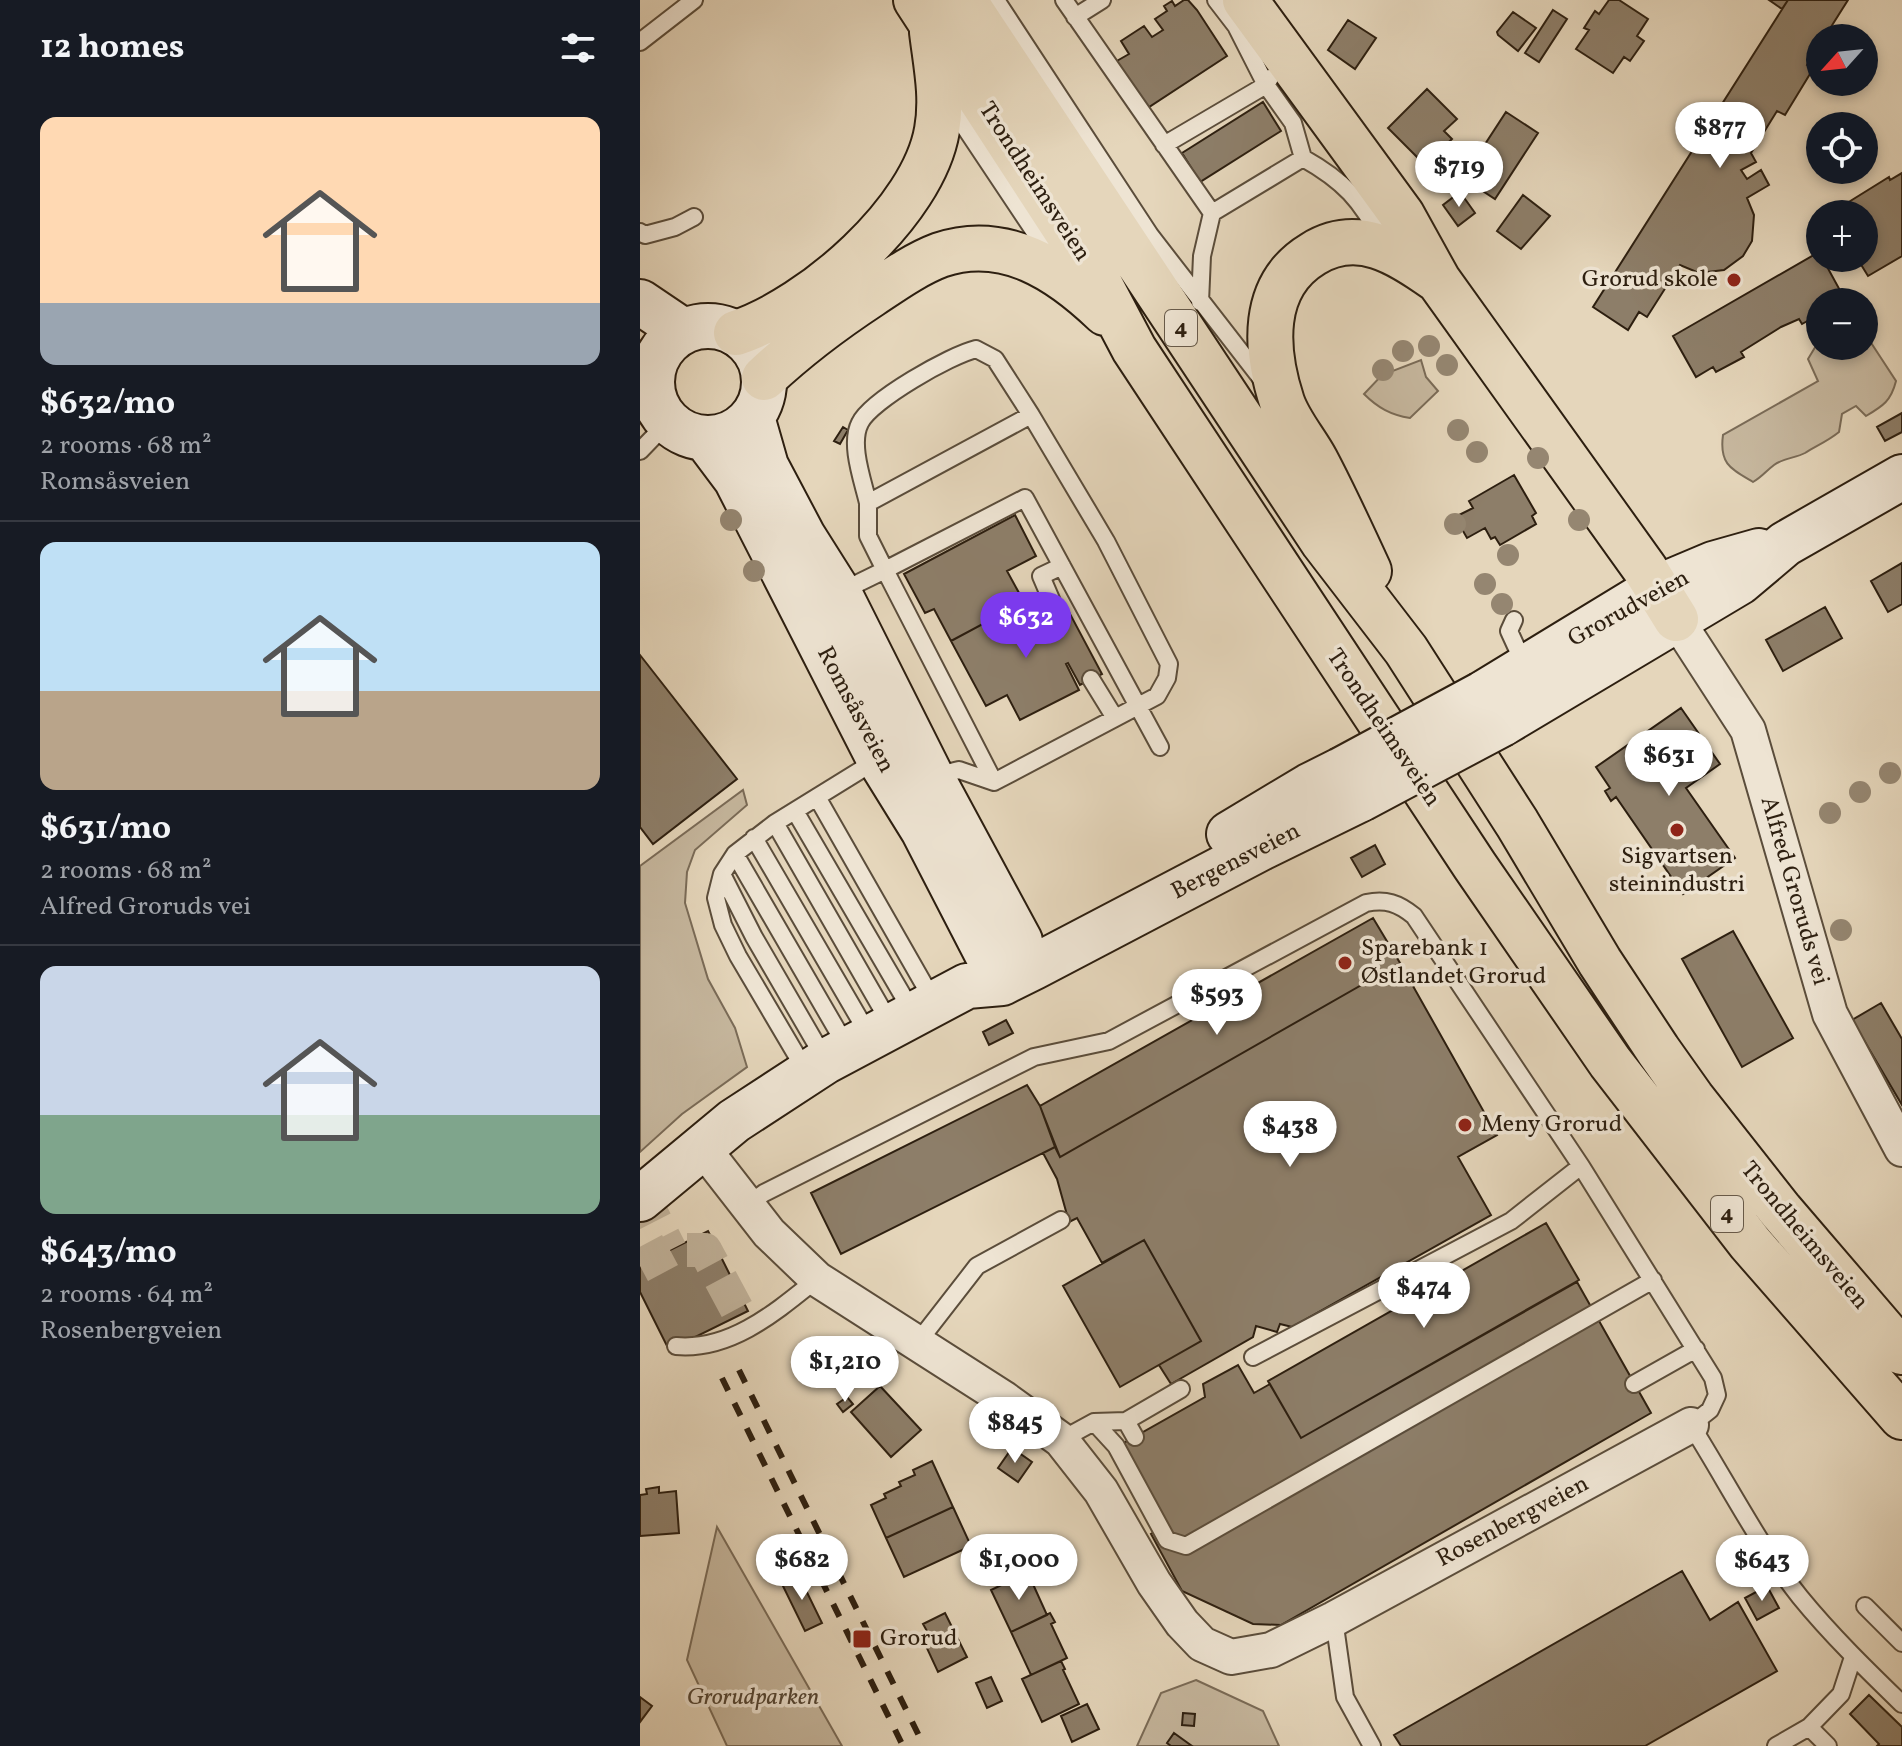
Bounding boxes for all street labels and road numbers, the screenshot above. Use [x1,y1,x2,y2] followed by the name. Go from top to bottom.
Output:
[970,95,1098,269] street label: Trondheimsveien
[1165,310,1197,346] road number: 4
[1562,562,1696,656] street label: Grorudveien
[807,641,903,779] street label: Romsåsveien
[1317,642,1449,814] street label: Trondheimsveien
[1751,793,1837,989] street label: Alfred Groruds vei
[1166,815,1306,909] street label: Bergensveien
[1732,1154,1876,1318] street label: Trondheimsveien
[1711,1196,1743,1232] road number: 4
[1431,1467,1595,1577] street label: Rosenbergveien

